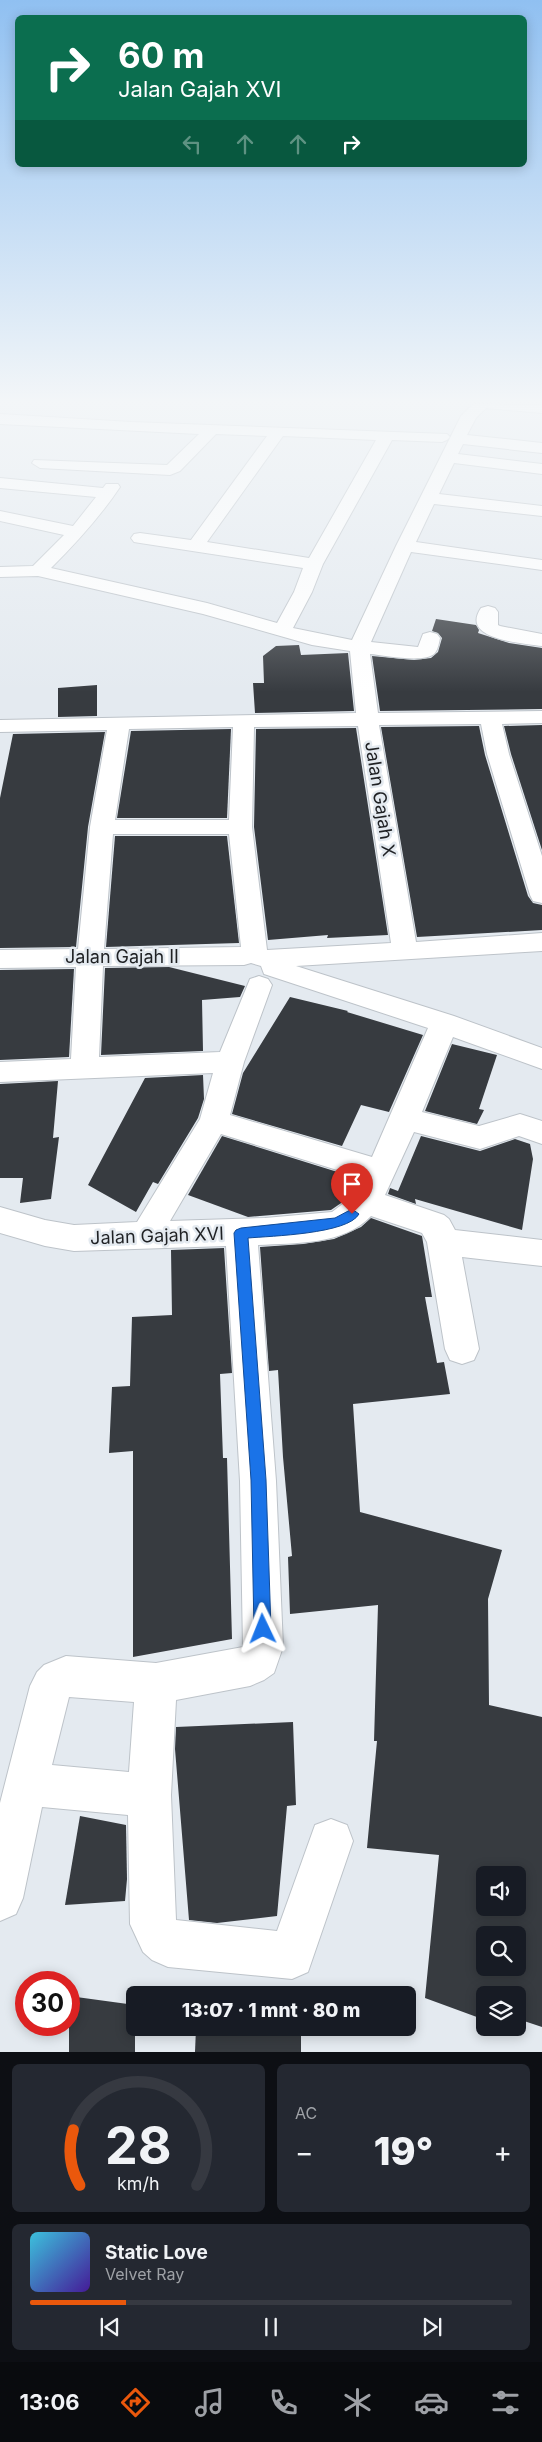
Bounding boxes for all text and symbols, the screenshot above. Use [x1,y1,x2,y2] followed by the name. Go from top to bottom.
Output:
[118,34,205,76] text: 60 m
[35,35,100,100] icon: right
[118,76,282,102] text: Jalan Gajah XVI
[178,130,206,158] icon: left
[231,130,259,158] icon: ahead
[284,130,312,158] icon: ahead
[337,130,365,158] icon: right
[361,740,400,858] street label: Jalan Gajah X
[65,946,179,967] street label: Jalan Gajah II
[331,1163,373,1214] pin
[338,1170,366,1198] icon: arrive
[90,1223,224,1248] street label: Jalan Gajah XVI
[236,1602,288,1654] position arrow
[476,1866,526,2036] map controls
[476,1866,526,1916] button: sound
[476,1926,526,1976] button: search
[15,1971,80,2036] speed limit sign: 30
[476,1986,526,2036] button: layers
[182,1999,360,2022] text: 13:07 · 1 mnt · 80 m
[295,2103,317,2123] text: AC
[105,2114,172,2177] text: 28
[374,2128,433,2174] text: 19°
[295,2135,314,2169] text: −
[493,2135,512,2169] text: +
[117,2173,160,2194] text: km/h
[105,2241,208,2264] text: Static Love
[105,2264,184,2284] text: Velvet Ray
[96,2313,124,2341] icon: previous
[257,2313,285,2341] icon: pause
[418,2313,446,2341] icon: next
[118,2385,153,2420] icon: directions
[192,2385,227,2420] icon: music
[266,2385,301,2420] icon: phone
[340,2385,375,2420] icon: climate
[414,2385,449,2420] icon: car
[488,2385,523,2420] icon: filters
[19,2389,80,2415] text: 13:06

